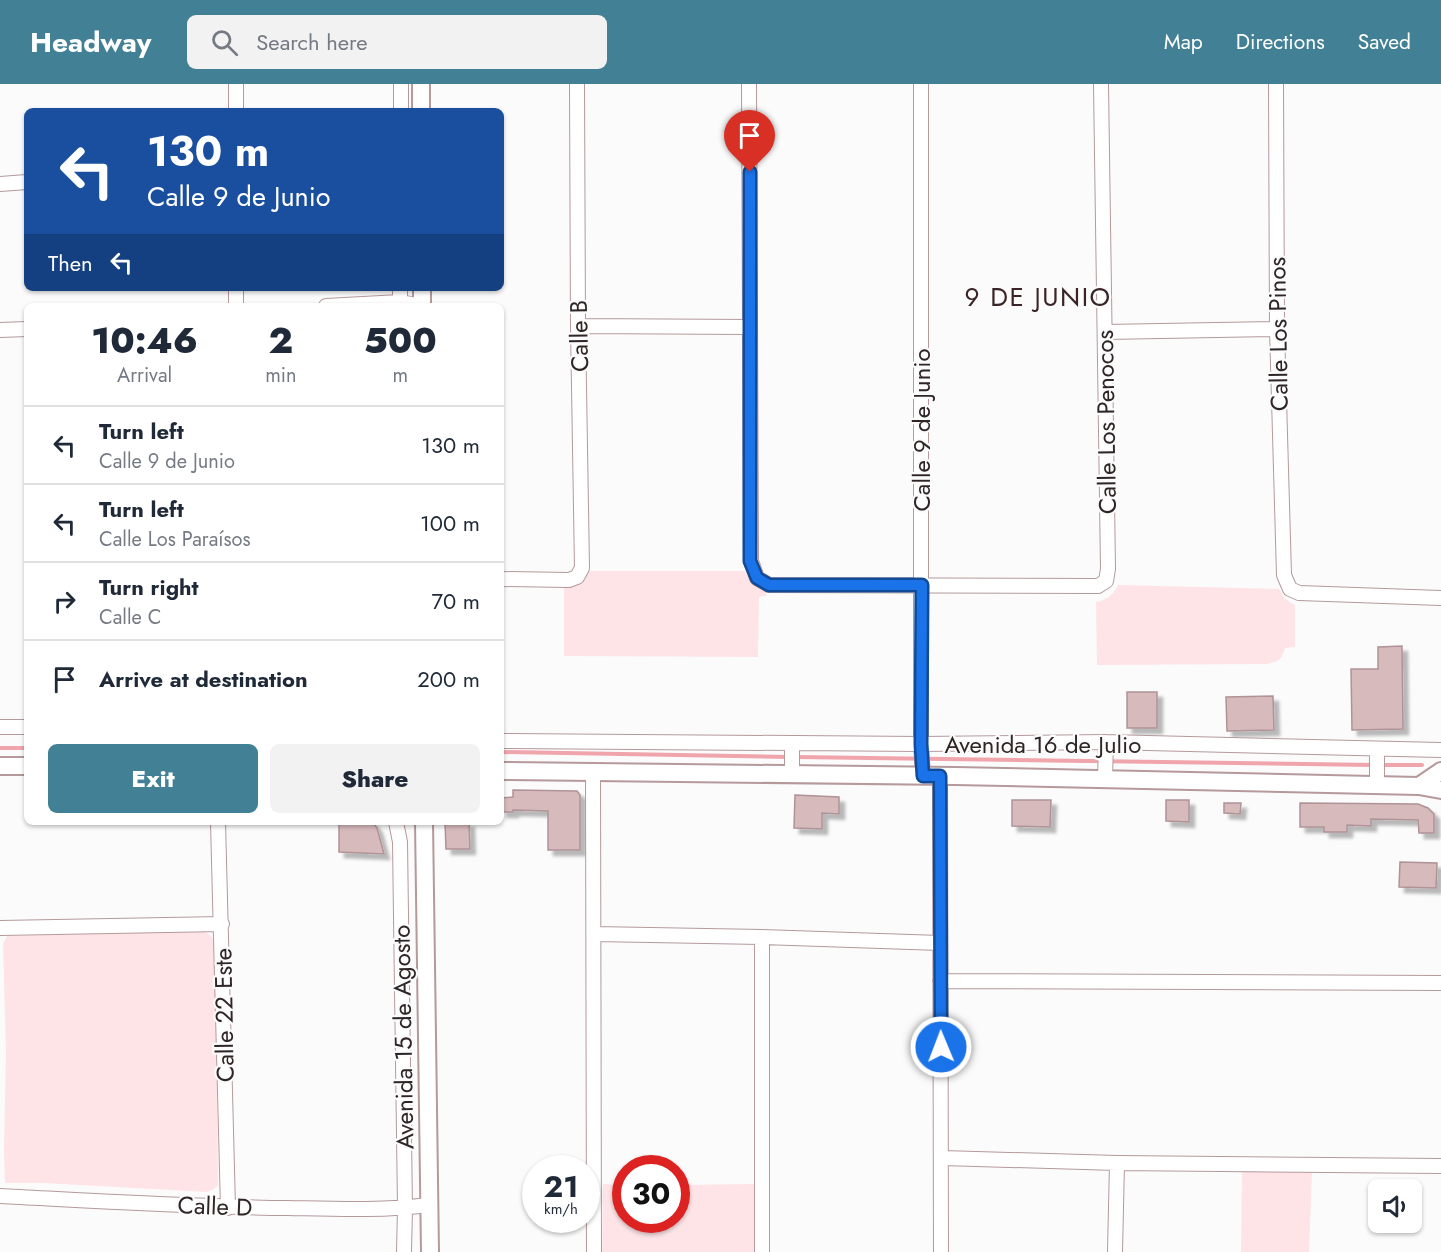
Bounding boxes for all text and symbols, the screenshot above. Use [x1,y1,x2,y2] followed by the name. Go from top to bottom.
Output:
[187,15,607,69] search box
[30,22,151,63] text: Headway
[208,26,241,59] icon: search
[256,26,368,58] text: Search here
[1164,27,1203,57] text: Map
[1236,27,1325,57] text: Directions
[1358,27,1411,57] text: Saved
[724,110,775,172] pin
[733,119,766,152] icon: arrive
[147,121,269,182] text: 130 m
[48,132,126,210] icon: left
[147,177,331,216] text: Calle 9 de Junio
[105,246,138,279] icon: left
[48,247,93,279] text: Then
[1259,257,1297,411] street label: Calle Los Pinos
[964,278,1112,316] district label: 9 DE JUNIO
[561,300,597,372] street label: Calle B
[91,314,198,366] text: 10:46
[269,314,293,366] text: 2
[364,314,437,366] text: 500
[1087,330,1125,514] street label: Calle Los Penocos
[904,348,939,512] street label: Calle 9 de Junio
[117,361,172,390] text: Arrival
[265,361,296,390] text: min
[392,361,408,390] text: m
[99,415,184,447] text: Turn left
[48,429,81,462] icon: left
[421,429,480,461] text: 130 m
[99,447,235,476] text: Calle 9 de Junio
[99,493,184,525] text: Turn left
[48,507,81,540] icon: left
[420,507,480,539] text: 100 m
[99,525,251,554] text: Calle Los Paraísos
[99,571,199,603] text: Turn right
[48,585,81,618] icon: right
[431,585,480,617] text: 70 m
[99,603,162,632] text: Calle C
[48,663,81,696] icon: arrive
[99,663,308,695] text: Arrive at destination
[417,663,480,695] text: 200 m
[945,727,1141,762] street label: Avenida 16 de Julio
[48,744,258,813] button: Exit
[270,744,480,813] button: Share
[384,925,422,1149] street label: Avenida 15 de Agosto
[205,948,243,1082] street label: Calle 22 Este
[909,1015,973,1079] position arrow
[612,1155,690,1233] speed limit sign: 30
[544,1165,578,1208] text: 21
[1368,1179,1422,1233] map controls
[1368,1179,1422,1233] button: sound
[177,1187,253,1225] street label: Calle D
[544,1198,578,1220] text: km/h

